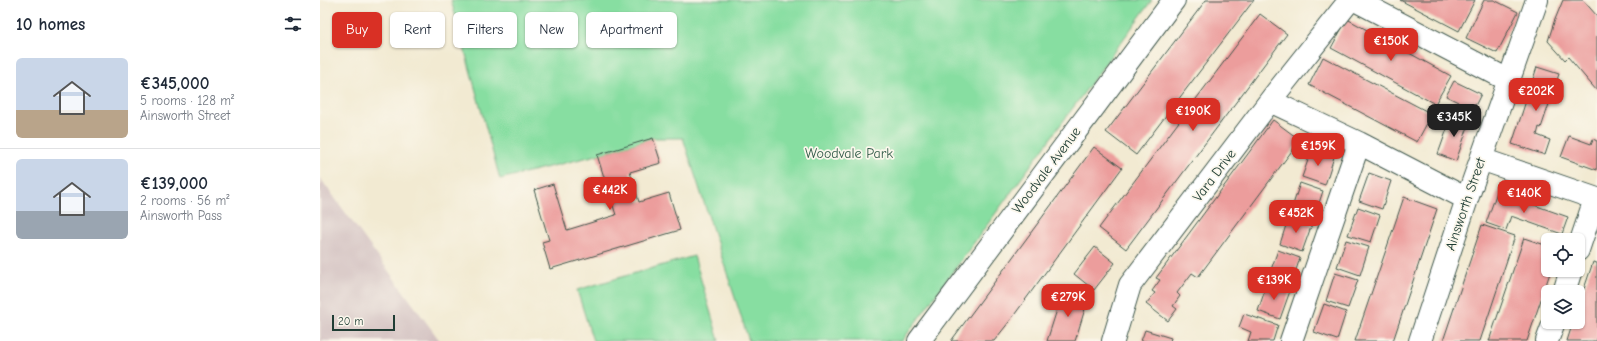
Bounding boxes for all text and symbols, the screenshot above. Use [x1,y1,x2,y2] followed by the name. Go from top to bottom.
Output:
[332,12,382,48] chip: Buy
[390,12,445,48] chip: Rent
[453,12,517,48] chip: Filters
[525,12,578,48] chip: New
[586,12,677,48] chip: Apartment
[282,13,304,35] icon: filters
[16,15,85,34] text: 10 homes
[1363,28,1419,62] pin: €150K
[1373,33,1409,48] text: €150K
[48,74,96,122] icon: home
[140,74,210,93] text: €345,000
[1508,78,1564,112] pin: €202K
[1518,83,1554,98] text: €202K
[140,93,234,108] text: 5 rooms · 128 m²
[1165,98,1221,132] pin: €190K
[1175,103,1211,118] text: €190K
[1426,104,1482,138] pin: €345K
[140,108,230,123] text: Ainsworth Street
[1436,109,1472,124] text: €345K
[1008,124,1084,217] street label: Woodvale Avenue
[1290,133,1346,167] pin: €159K
[1300,138,1336,153] text: €159K
[805,145,893,162] park label: Woodvale Park
[1189,146,1240,205] street label: Vara Drive
[1442,155,1490,253] street label: Ainsworth Street
[140,174,208,193] text: €139,000
[48,175,96,223] icon: home
[582,177,638,211] pin: €442K
[1496,180,1552,214] pin: €140K
[593,182,627,197] text: €442K
[1507,185,1541,200] text: €140K
[140,193,229,208] text: 2 rooms · 56 m²
[1268,200,1324,234] pin: €452K
[1278,205,1314,220] text: €452K
[140,208,222,223] text: Ainsworth Pass
[1541,233,1585,329] map controls
[1541,233,1585,277] button: locate
[1246,267,1302,301] pin: €139K
[1257,272,1291,287] text: €139K
[1040,284,1096,318] pin: €279K
[1541,285,1585,329] button: layers
[1050,289,1086,304] text: €279K
[332,313,395,332] scale bar
[338,315,363,328] text: 20 m

